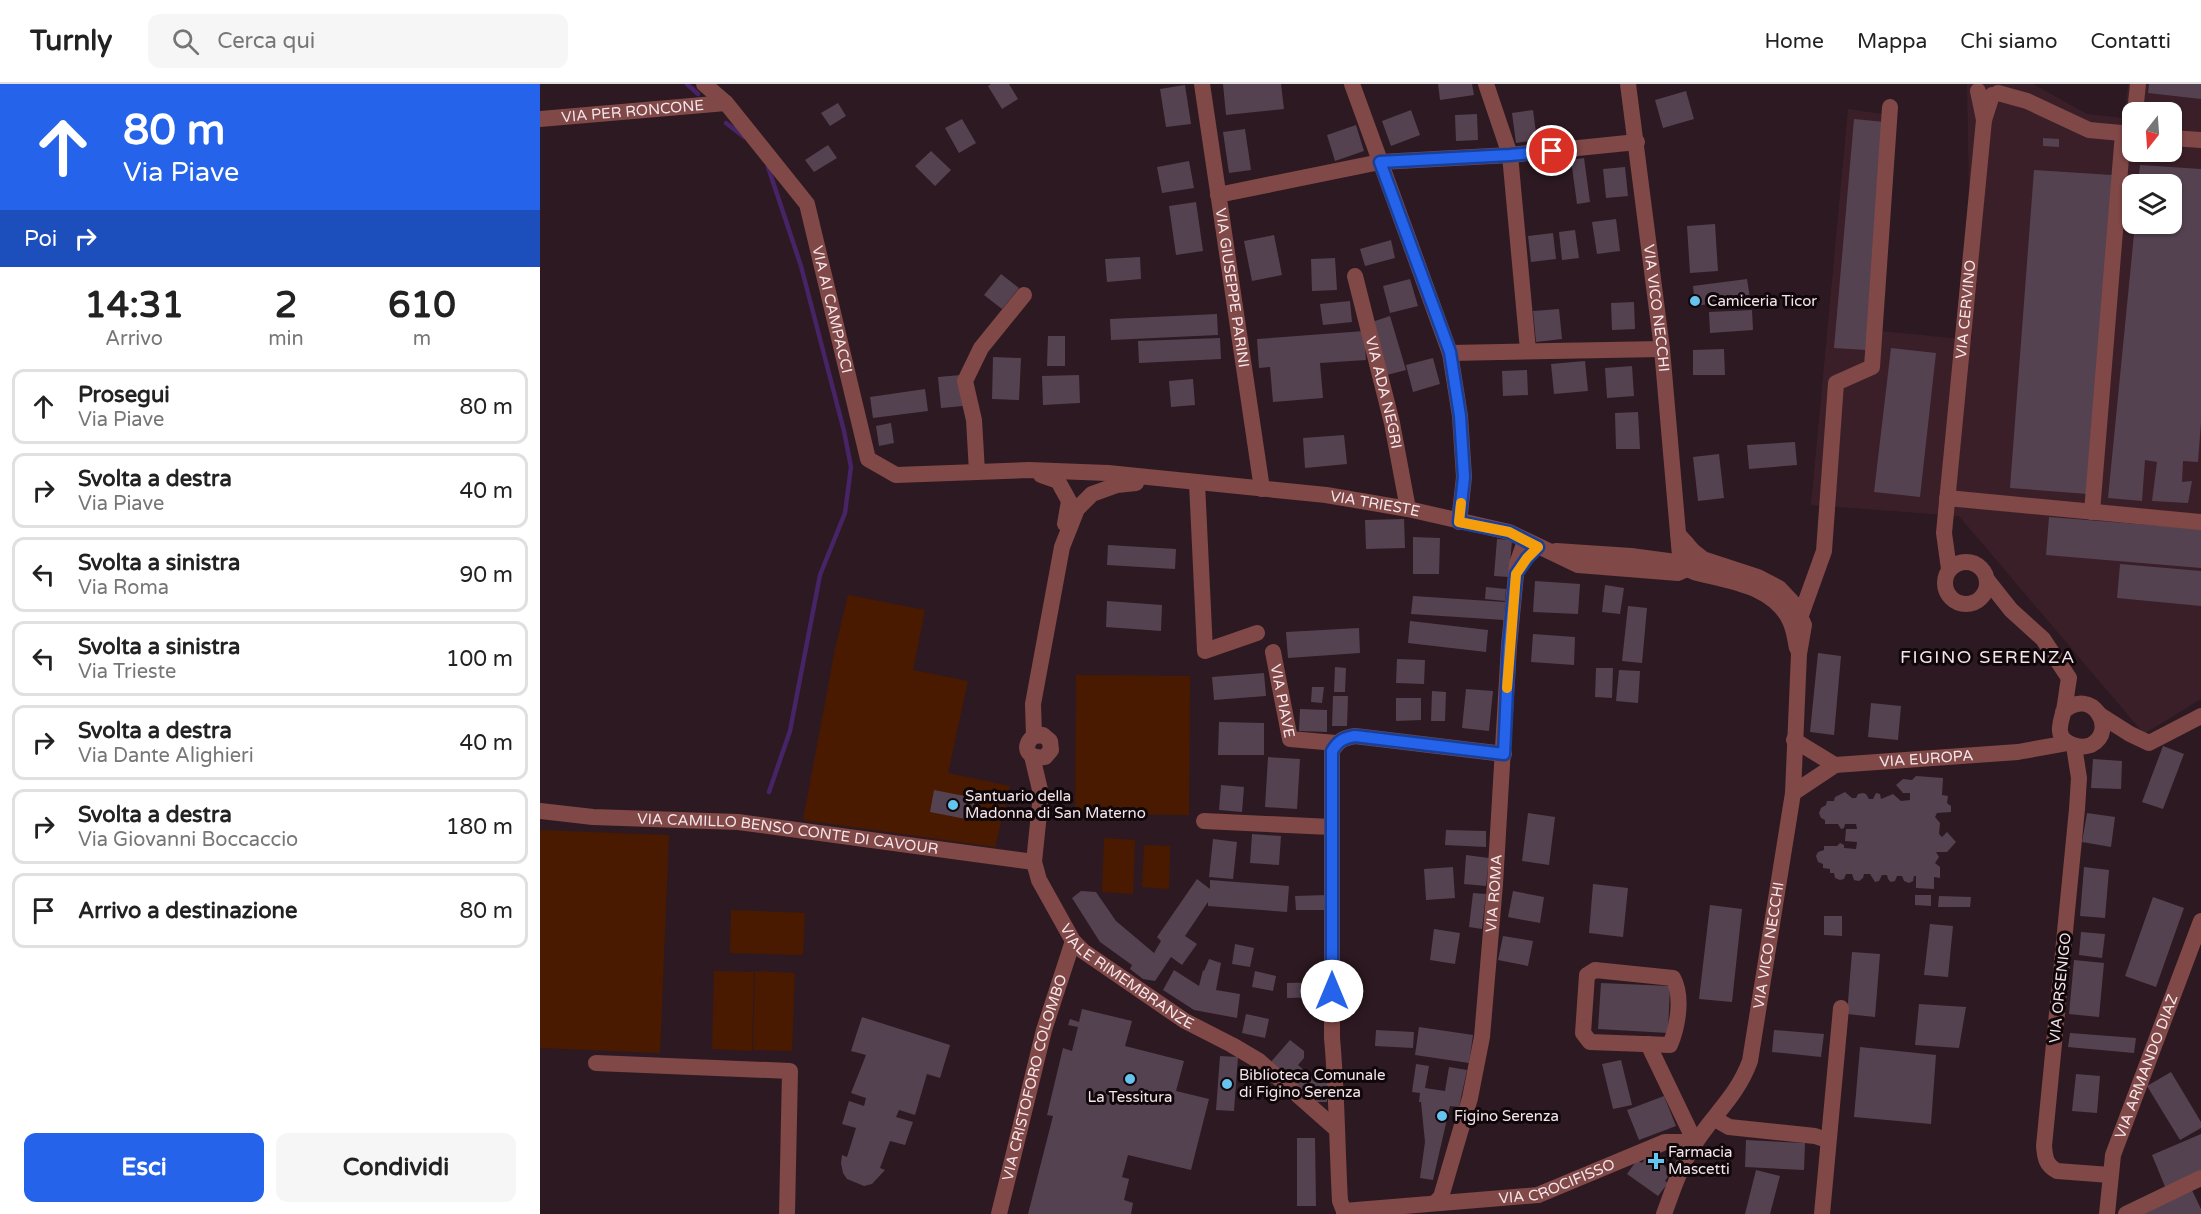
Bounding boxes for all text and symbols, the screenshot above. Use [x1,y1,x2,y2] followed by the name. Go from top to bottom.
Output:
[148,14,568,68] search box
[30,24,112,58] text: Turnly
[169,25,202,58] icon: search
[217,28,315,54] text: Cerca qui
[1764,29,1824,54] text: Home
[1857,29,1927,54] text: Mappa
[1960,29,2058,54] text: Chi siamo
[2091,29,2171,54] text: Contatti
[561,96,705,126] street label: VIA PER RONCONE
[2122,102,2182,162] north arrow
[2122,102,2182,234] map controls
[123,105,225,156] text: 80 m
[24,108,102,186] icon: ahead
[1526,125,1577,176] pin
[1535,134,1568,167] icon: arrive
[123,156,239,189] text: Via Piave
[2122,174,2182,234] button: layers
[1211,207,1253,369] street label: VIA GIUSEPPE PARINI
[69,222,102,255] icon: right
[24,226,57,252] text: Poi
[1640,243,1673,373] street label: VIA VICO NECCHI
[808,244,856,375] street label: VIA AI CAMPACCI
[1952,259,1979,360] street label: VIA CERVINO
[84,284,184,327] text: 14:31
[275,284,297,327] text: 2
[388,284,456,327] text: 610
[1707,292,1817,310] place label: Camiceria Ticor
[1688,294,1702,308] marker: Camiceria Ticor
[105,327,163,351] text: Arrivo
[268,327,304,351] text: min
[413,327,431,351] text: m
[1362,334,1406,450] street label: VIA ADA NEGRI
[78,382,170,408] text: Prosegui
[27,390,60,423] icon: ahead
[459,394,513,420] text: 80 m
[78,408,164,432] text: Via Piave
[78,466,232,492] text: Svolta a destra
[27,474,60,507] icon: right
[459,478,513,504] text: 40 m
[1329,487,1422,520] street label: VIA TRIESTE
[78,492,164,516] text: Via Piave
[78,550,240,576] text: Svolta a sinistra
[27,558,60,591] icon: left
[459,562,513,588] text: 90 m
[78,576,169,600] text: Via Roma
[78,634,240,660] text: Svolta a sinistra
[27,642,60,675] icon: left
[446,646,513,672] text: 100 m
[1900,646,2076,668] district label: FIGINO SERENZA
[78,660,176,684] text: Via Trieste
[1267,663,1299,739] street label: VIA PIAVE
[78,718,232,744] text: Svolta a destra
[27,726,60,759] icon: right
[459,730,513,756] text: 40 m
[78,744,254,768] text: Via Dante Alighieri
[1879,746,1974,771] street label: VIA EUROPA
[965,787,1146,822] place label: Santuario della Madonna di San Materno
[946,798,960,812] marker: Santuario della Madonna di San Materno
[78,802,232,828] text: Svolta a destra
[27,810,60,843] icon: right
[637,810,939,858] street label: VIA CAMILLO BENSO CONTE DI CAVOUR
[446,814,513,840] text: 180 m
[78,828,298,852] text: Via Giovanni Boccaccio
[1482,854,1506,933] street label: VIA ROMA
[1750,880,1788,1010] street label: VIA VICO NECCHI
[27,894,60,927] icon: arrive
[78,898,297,924] text: Arrivo a destinazione
[459,898,513,924] text: 80 m
[1056,920,1197,1033] street label: VIALE RIMEMBRANZE
[2045,932,2075,1044] street label: VIA ORSENIGO
[1300,959,1364,1023] position arrow
[998,972,1071,1183] street label: VIA CRISTOFORO COLOMBO
[2111,992,2182,1141] street label: VIA ARMANDO DIAZ
[1239,1066,1385,1101] place label: Biblioteca Comunale di Figino Serenza
[1123,1072,1137,1086] marker: La Tessitura
[1220,1077,1234,1091] marker: Biblioteca Comunale di Figino Serenza
[1088,1088,1172,1106] place label: La Tessitura
[1454,1107,1559,1125] place label: Figino Serenza
[1435,1109,1449,1123] marker: Figino Serenza
[24,1133,264,1202] button: Esci
[276,1133,516,1202] button: Condividi
[1668,1143,1733,1178] place label: Farmacia Mascetti
[1649,1154,1663,1168] marker: Farmacia Mascetti
[1498,1155,1617,1207] street label: VIA CROCIFISSO

